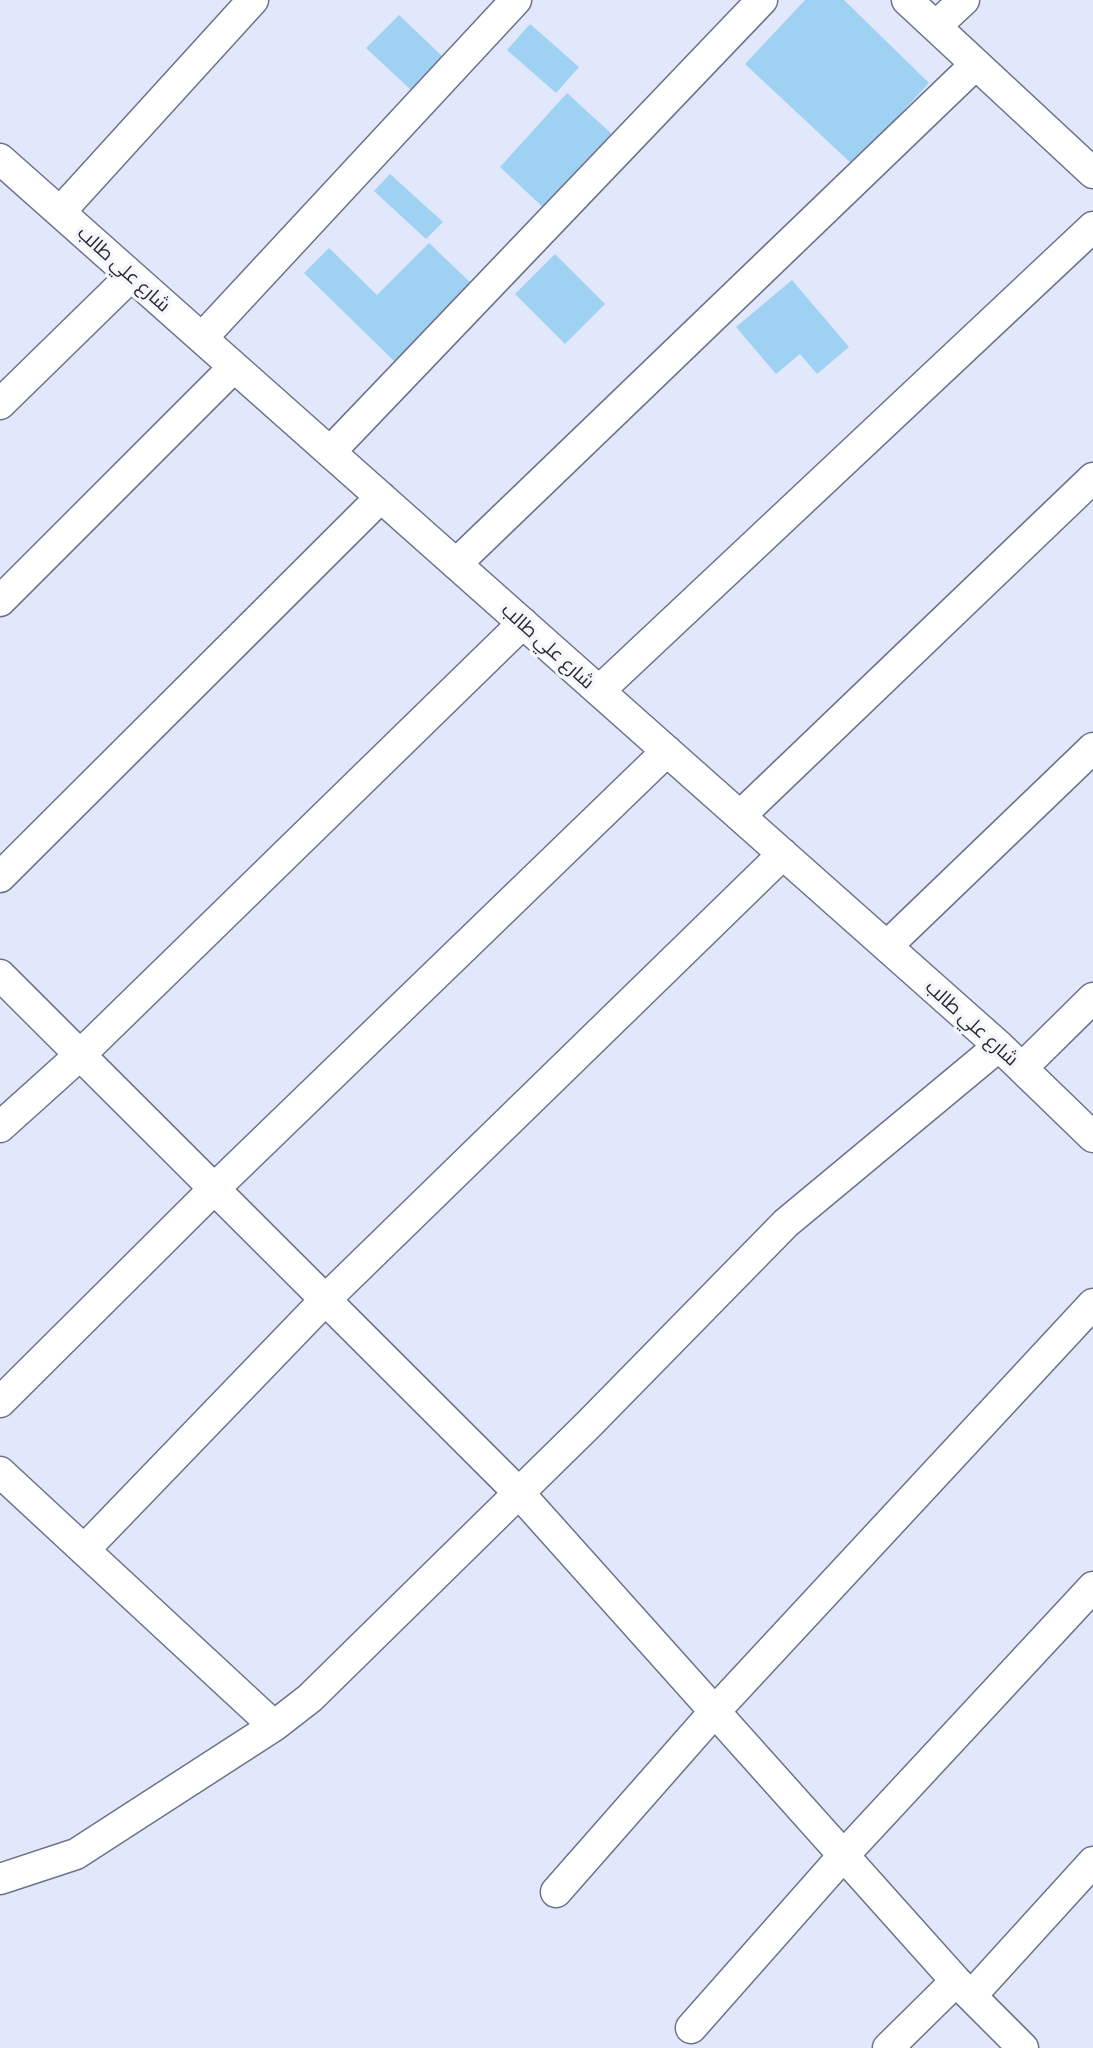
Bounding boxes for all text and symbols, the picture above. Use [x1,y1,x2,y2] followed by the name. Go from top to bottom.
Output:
[73,221,175,317] street label: شارع علي طالب
[497,598,599,694] street label: شارع علي طالب
[921,975,1023,1071] street label: شارع علي طالب

